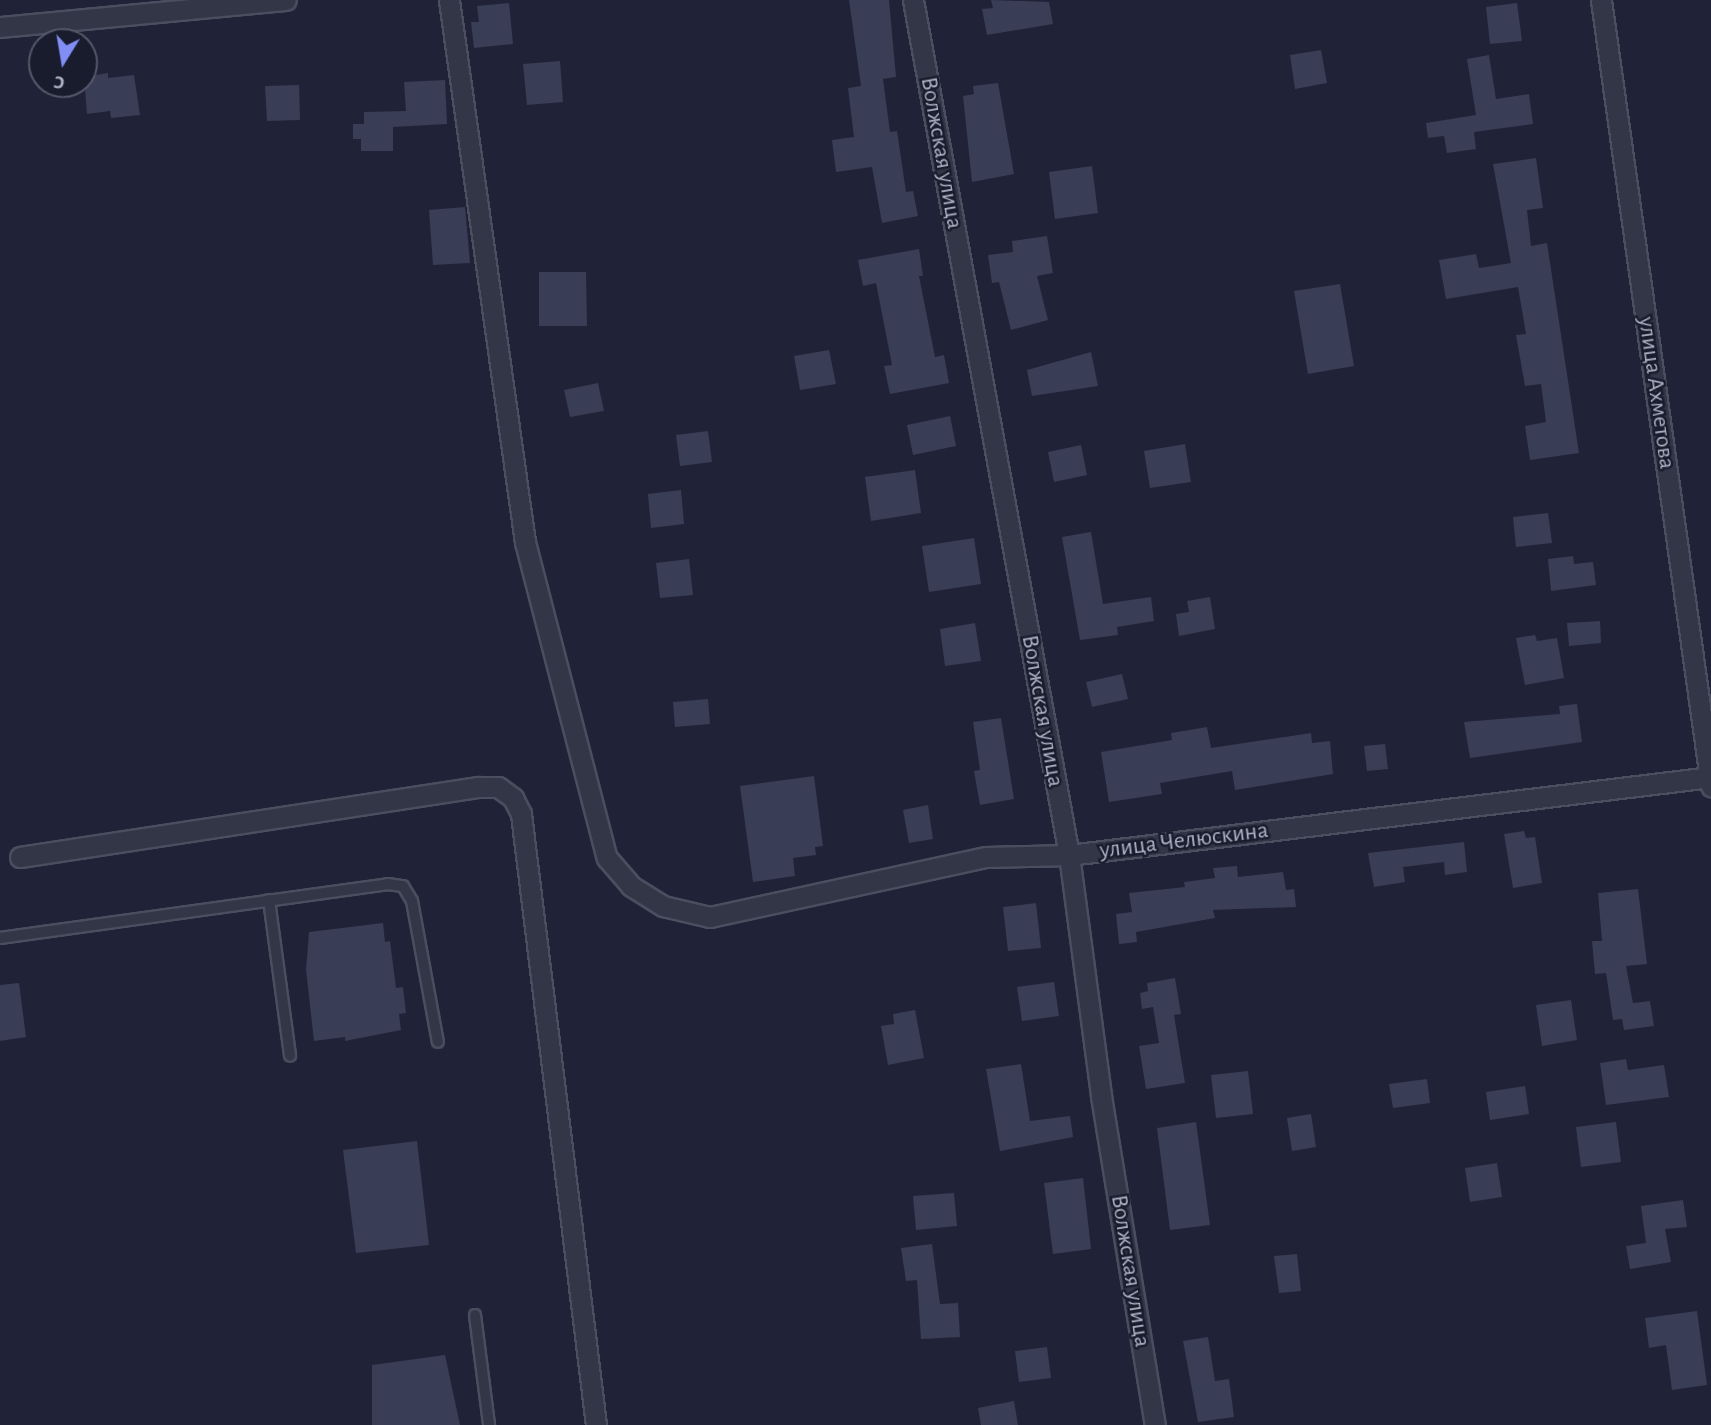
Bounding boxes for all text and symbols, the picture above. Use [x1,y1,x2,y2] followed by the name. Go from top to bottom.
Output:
[28,28,98,98] north arrow
[52,72,66,92] text: С
[913,75,969,231] street label: Волжская улица
[1631,315,1681,471] street label: улица Ахметова
[1014,633,1070,789] street label: Волжская улица
[1098,816,1270,866] street label: улица Челюскина
[1104,1193,1156,1349] street label: Волжская улица

